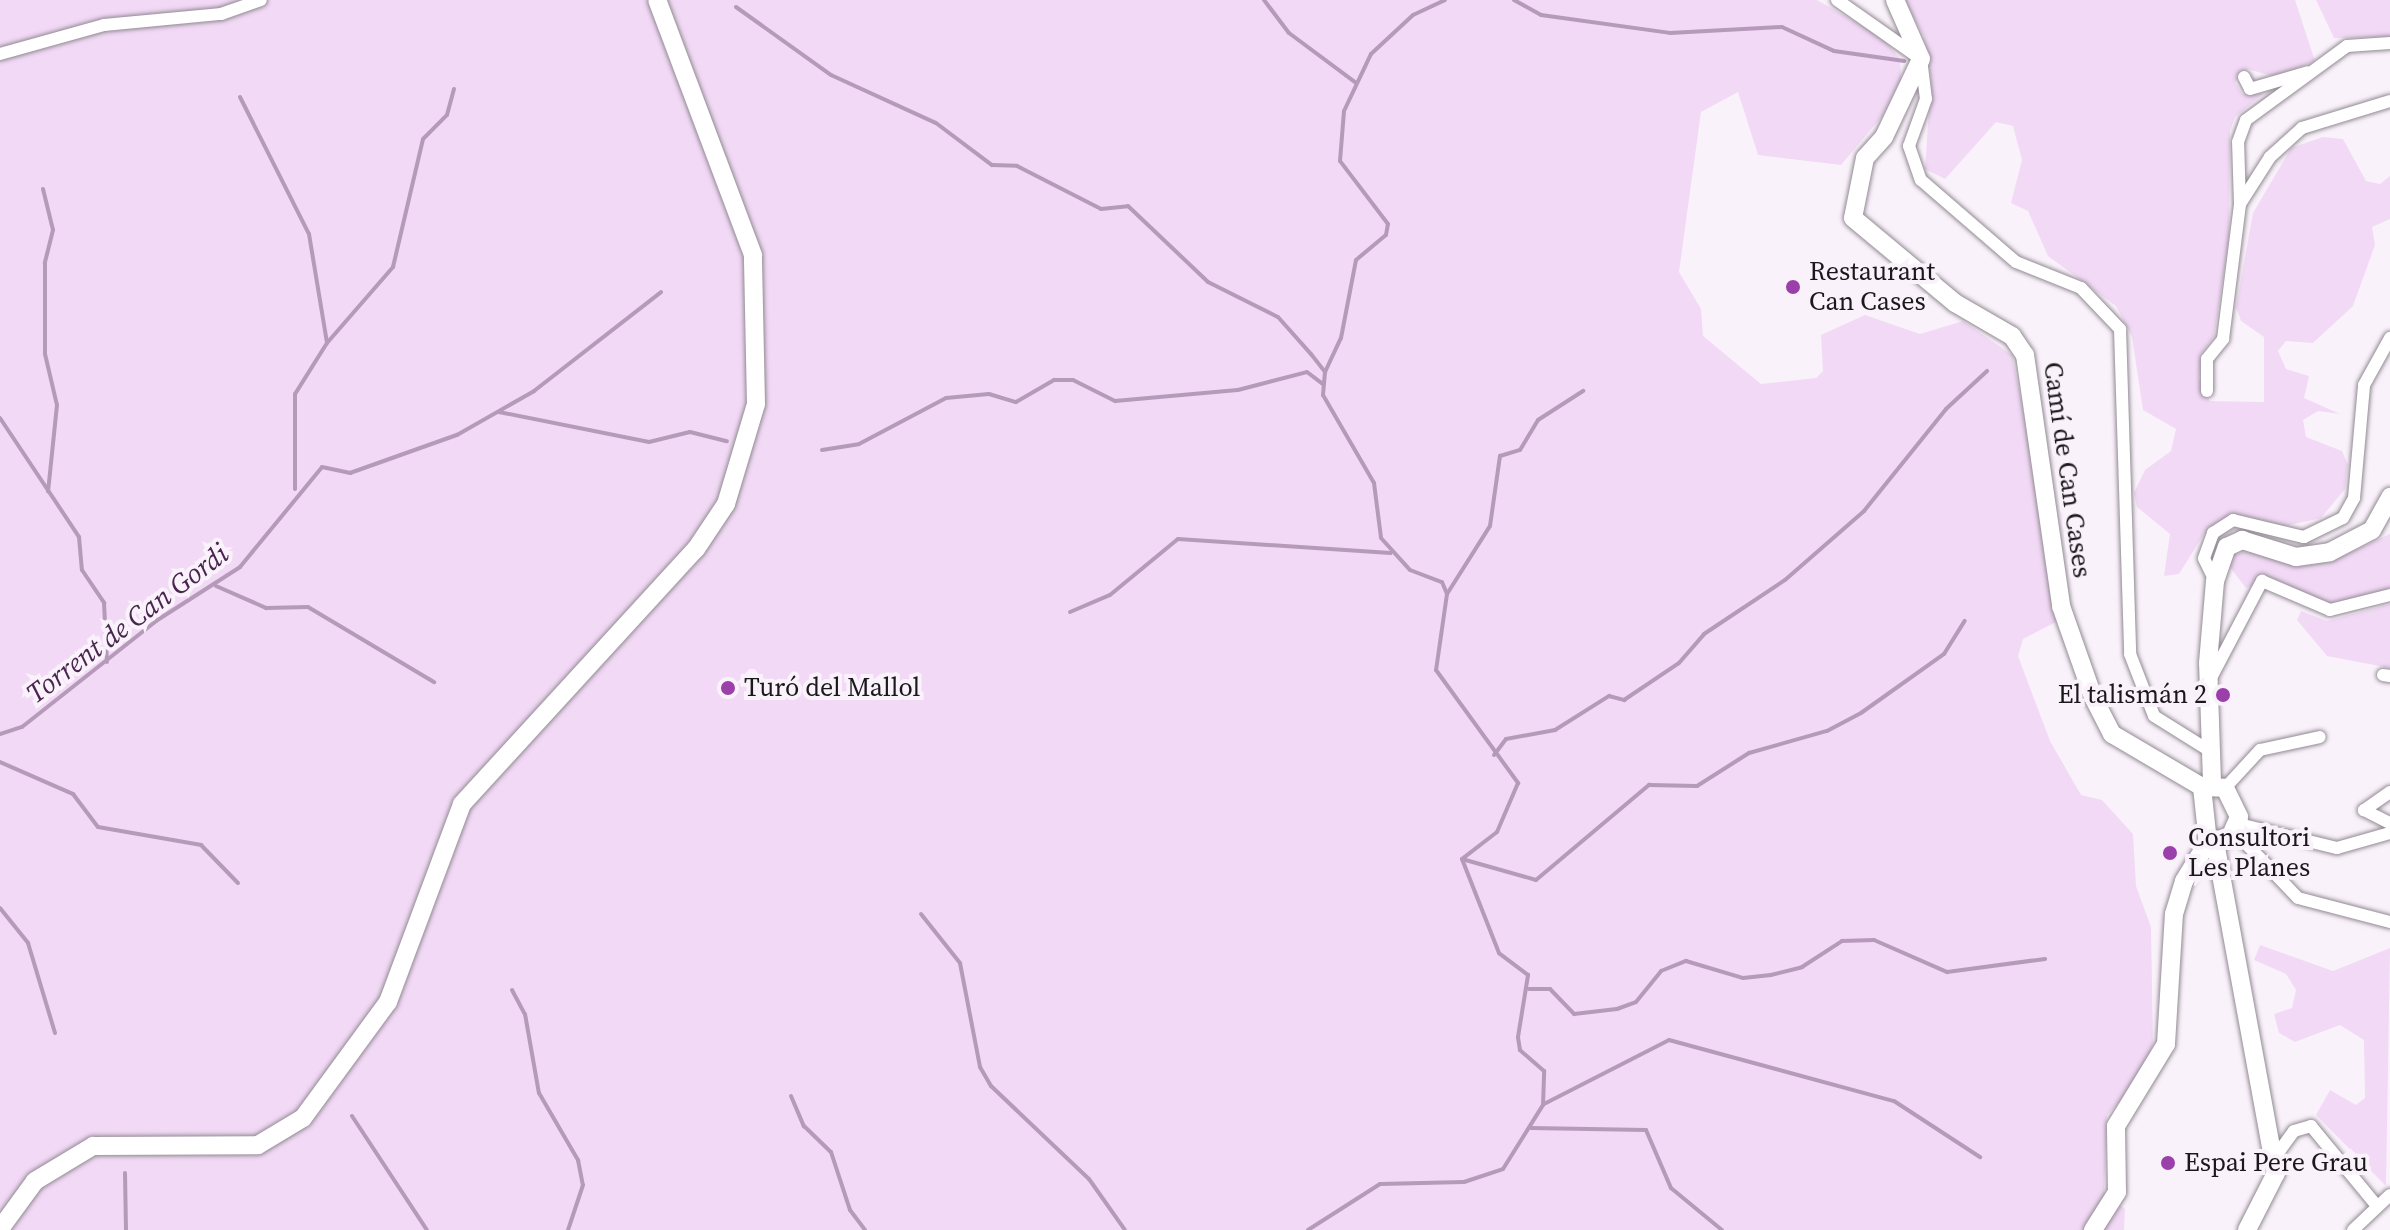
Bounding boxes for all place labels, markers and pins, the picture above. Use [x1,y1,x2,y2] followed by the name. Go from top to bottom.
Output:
[1809,256,1935,318] place label: Restaurant Can Cases
[1784,278,1802,296] marker: Restaurant Can Cases
[744,672,920,704] place label: Turó del Mallol
[719,679,737,697] marker: Turó del Mallol
[2058,679,2207,711] place label: El talismán 2
[2214,686,2232,704] marker: El talismán 2
[2188,822,2310,884] place label: Consultori Les Planes
[2159,842,2181,864] marker: Consultori Les Planes
[2184,1147,2368,1179] place label: Espai Pere Grau
[2159,1154,2177,1172] marker: Espai Pere Grau

